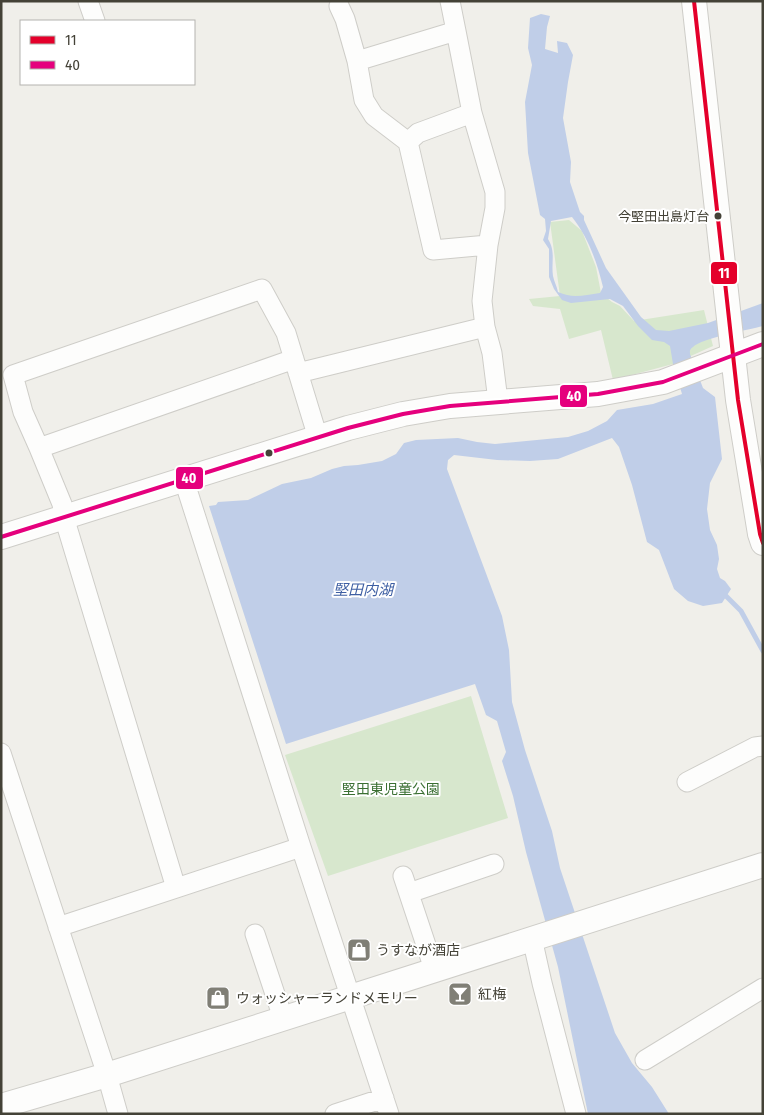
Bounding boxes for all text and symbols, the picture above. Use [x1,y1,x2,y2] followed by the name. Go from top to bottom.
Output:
[20,20,195,85] legend
[65,31,77,49] text: 11
[65,56,80,74] text: 40
[618,209,709,224] place label: 今堅田出島灯台
[713,211,723,221] marker: 今堅田出島灯台
[710,261,738,285] line badge: 11
[718,265,730,282] text: 11
[559,384,588,408] line badge: 40
[567,388,582,405] text: 40
[264,448,274,458] unlabelled marker
[175,466,204,490] line badge: 40
[182,470,197,487] text: 40
[333,581,395,599] water label: 堅田内湖
[342,781,440,798] park label: 堅田東児童公園
[346,937,372,963] shop icon: うすなが酒店
[376,942,460,959] place label: うすなが酒店
[447,981,473,1007] bar icon: 紅梅
[205,985,231,1011] shop icon: ウォッシャーランドメモリー
[478,986,506,1003] place label: 紅梅
[236,990,418,1007] place label: ウォッシャーランドメモリー

